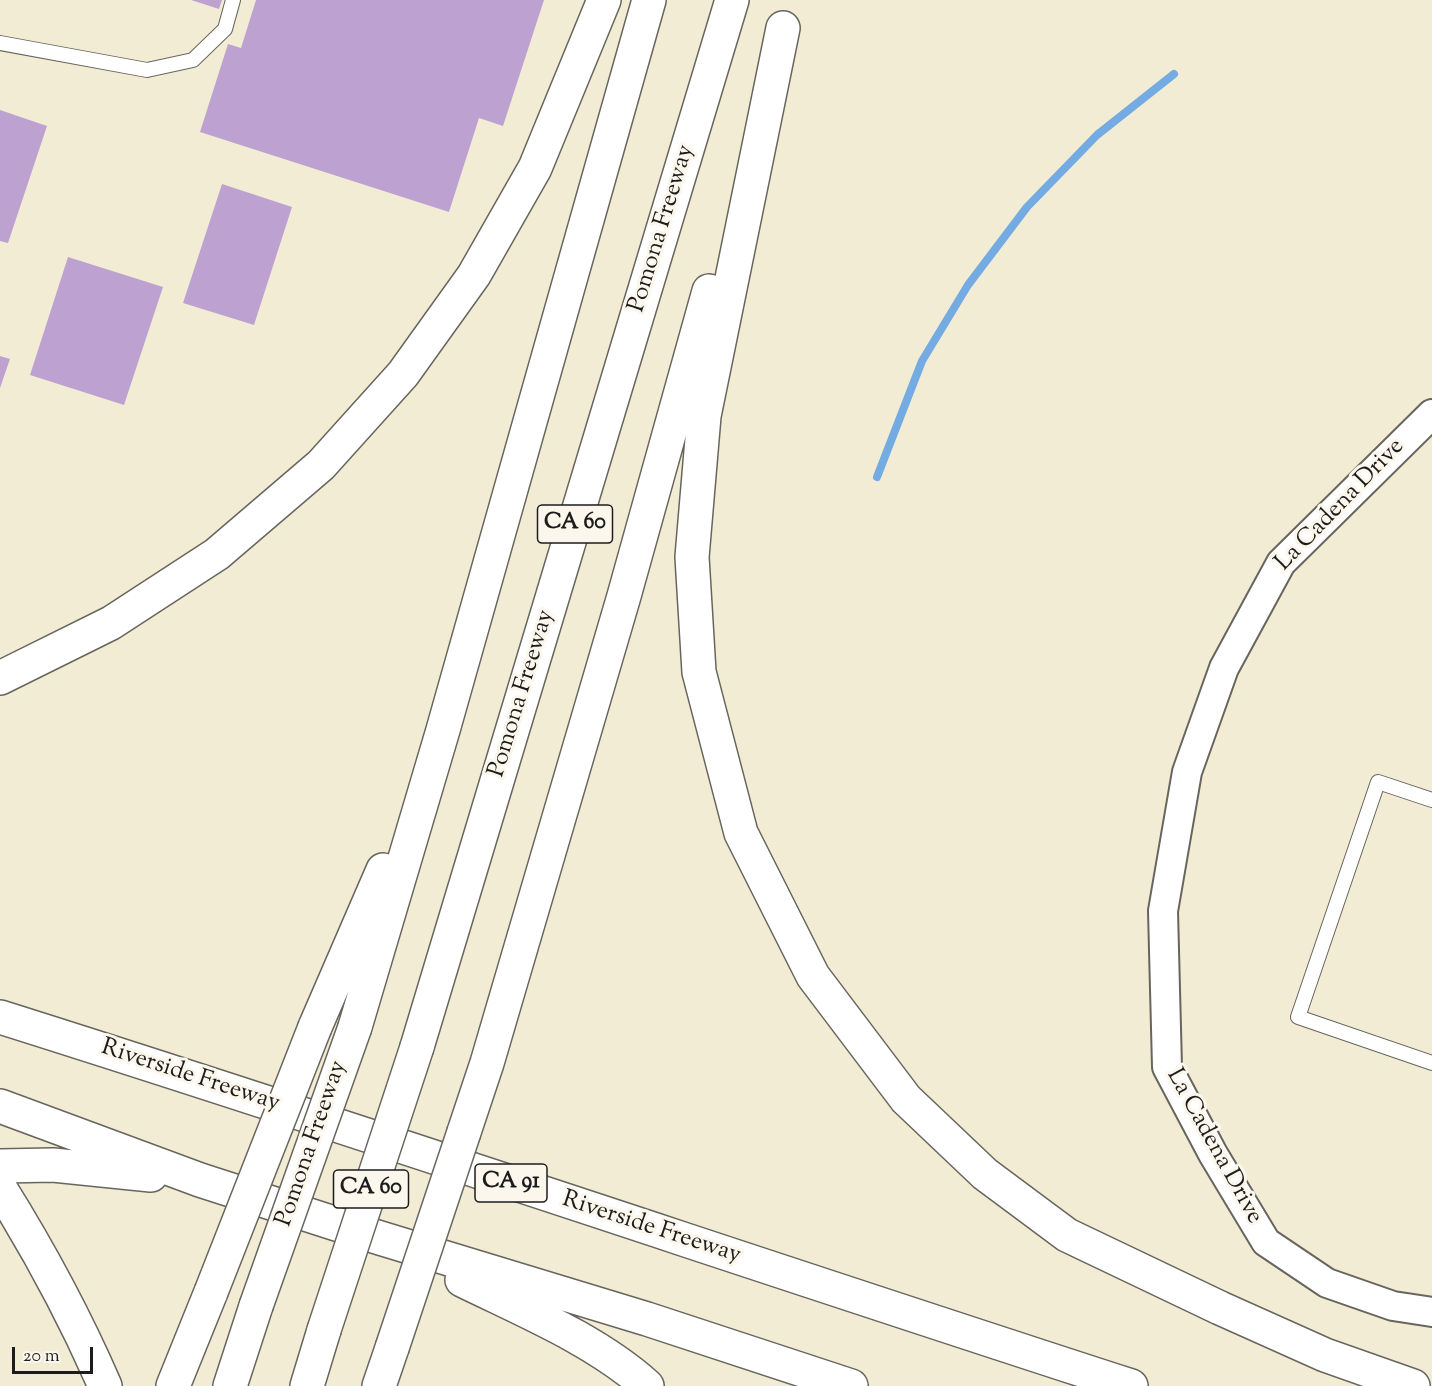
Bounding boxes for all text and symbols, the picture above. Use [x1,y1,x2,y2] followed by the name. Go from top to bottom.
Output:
[624,142,702,316] street label: Pomona Freeway
[1271,434,1411,578] street label: La Cadena Drive
[538,505,612,543] road number: CA 60
[484,607,562,781] street label: Pomona Freeway
[97,1035,283,1119] street label: Riverside Freeway
[271,1057,355,1231] street label: Pomona Freeway
[1158,1064,1268,1230] street label: La Cadena Drive
[475,1164,547,1202] road number: CA 91
[334,1170,409,1208] road number: CA 60
[558,1187,744,1271] street label: Riverside Freeway
[15,1335,96,1373] scale bar
[23,1344,60,1370] text: 20 m

